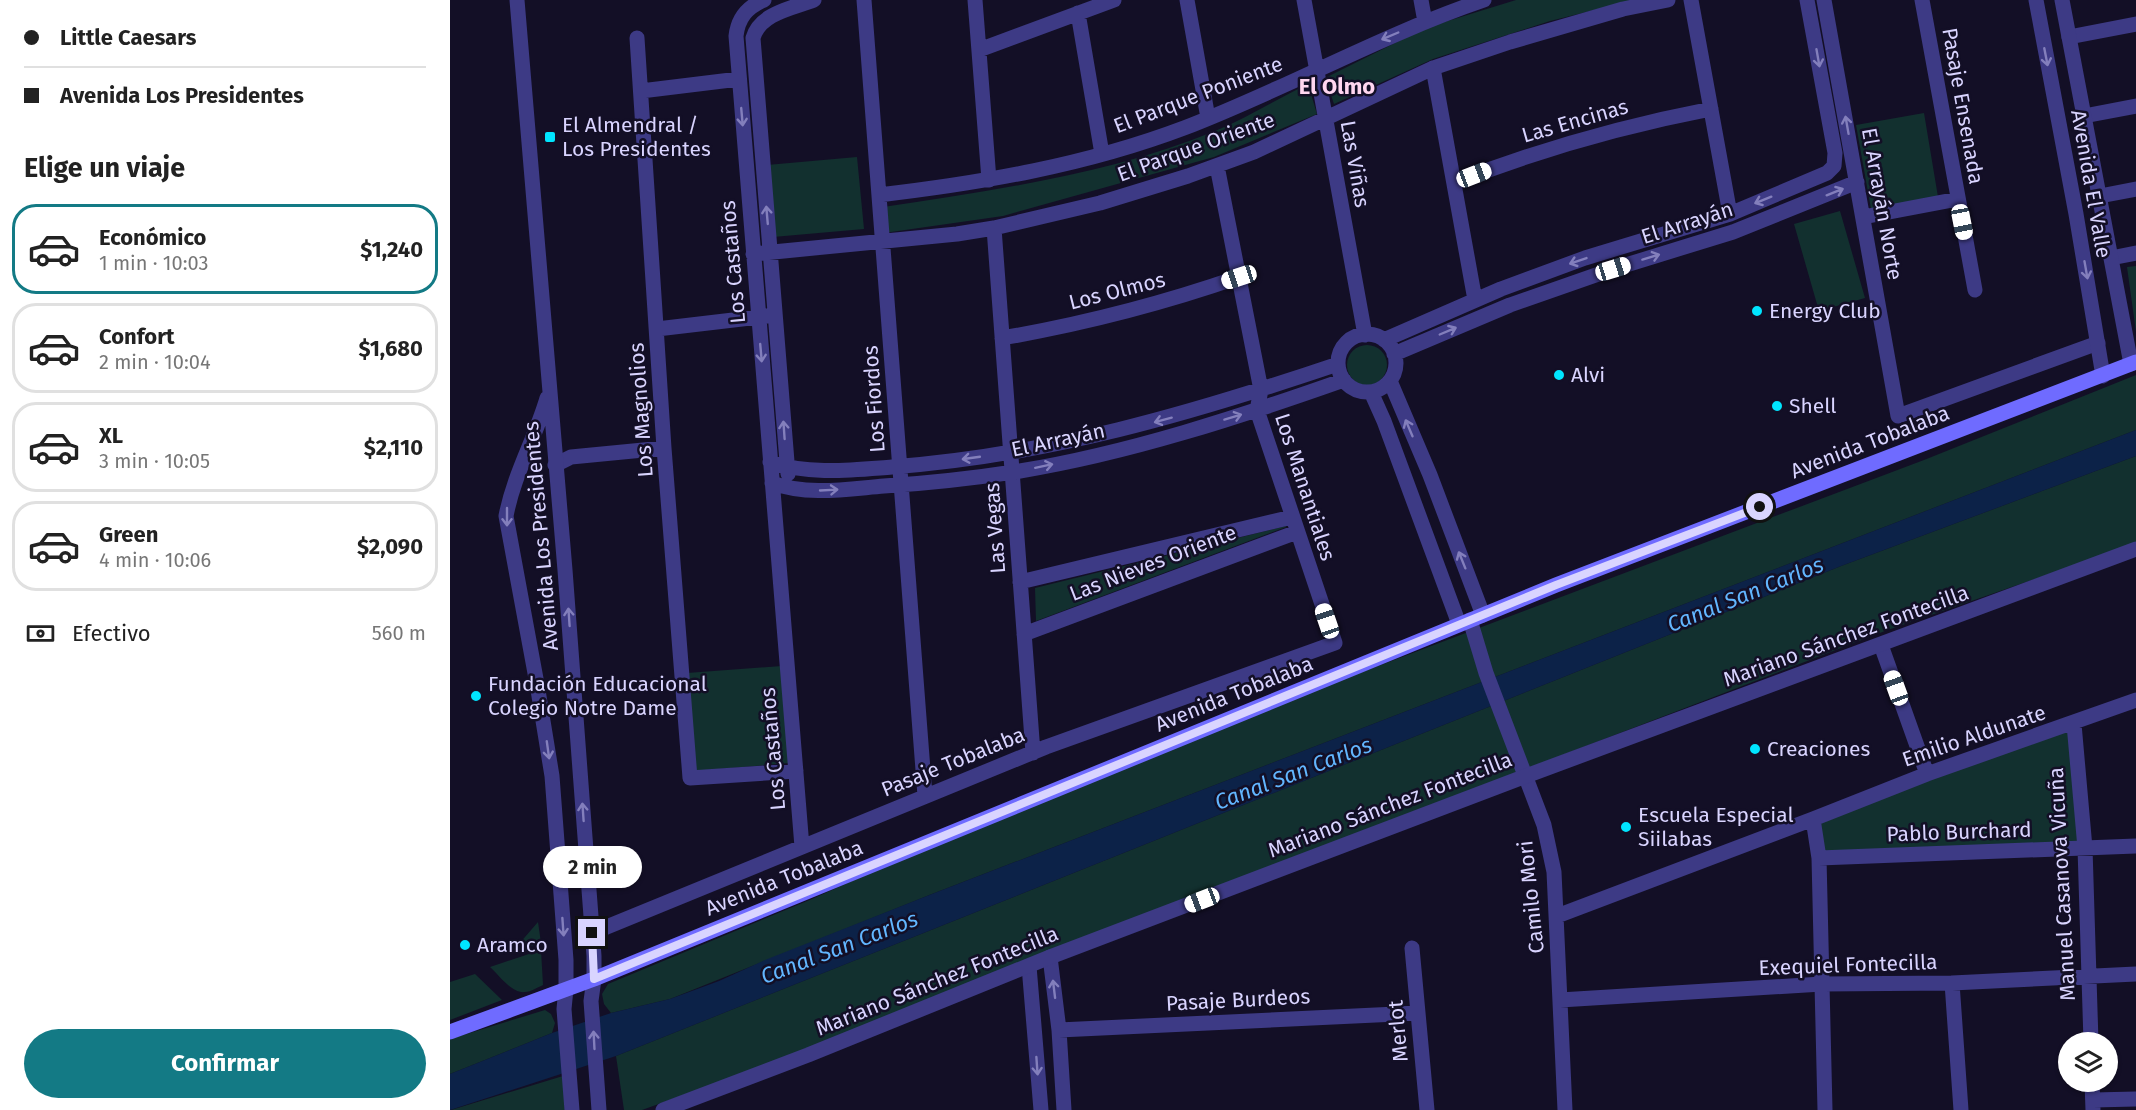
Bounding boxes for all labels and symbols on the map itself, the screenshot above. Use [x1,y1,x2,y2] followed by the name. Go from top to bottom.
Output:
[1936,26,1990,186] street label: Pasaje Ensenada
[1382,31,1400,42] one-way arrow
[1813,47,1824,67] one-way arrow
[2041,47,2052,67] one-way arrow
[1110,51,1286,139] street label: El Parque Poniente
[1299,73,1375,100] district label: El Olmo
[1519,93,1631,149] street label: Las Encinas
[1114,106,1278,188] street label: El Parque Oriente
[737,107,748,127] one-way arrow
[2065,108,2117,260] street label: Avenida El Valle
[562,112,711,162] place label: El Almendral / Los Presidentes
[1841,116,1852,135] one-way arrow
[1335,119,1375,210] street label: Las Viñas
[1856,126,1908,282] street label: El Arrayán Norte
[543,130,557,144] marker: El Almendral / Los Presidentes
[1454,160,1494,190] car
[1825,185,1843,196] one-way arrow
[1754,195,1773,206] one-way arrow
[1638,196,1736,250] street label: El Arrayán
[715,199,751,325] street label: Los Castaños
[1950,203,1974,241] car
[761,206,772,226] one-way arrow
[1641,251,1660,262] one-way arrow
[1593,255,1633,283] car
[1569,256,1588,267] one-way arrow
[2080,260,2091,279] one-way arrow
[1219,263,1259,291] car
[1066,266,1168,316] street label: Los Olmos
[1769,298,1881,324] place label: Energy Club
[1750,304,1764,318] marker: Energy Club
[1439,325,1457,336] one-way arrow
[623,342,659,478] street label: Los Magnolios
[756,343,767,363] one-way arrow
[857,344,891,453] street label: Los Fiordos
[1571,362,1605,388] place label: Alvi
[1552,368,1566,382] marker: Alvi
[1789,393,1837,419] place label: Shell
[1770,399,1784,413] marker: Shell
[1787,400,1953,484] street label: Avenida Tobalaba
[1269,410,1341,564] street label: Los Manantiales
[1223,411,1242,422] one-way arrow
[1153,415,1172,426] one-way arrow
[1009,417,1107,463] street label: El Arrayán
[518,420,564,652] street label: Avenida Los Presidentes
[1403,420,1415,438] one-way arrow
[778,421,789,441] one-way arrow
[962,453,982,464] one-way arrow
[1034,460,1053,471] one-way arrow
[979,482,1011,574] street label: Las Vegas
[819,485,839,496] one-way arrow
[1746,493,1773,520] route start
[502,507,513,527] one-way arrow
[1066,519,1240,607] street label: Las Nieves Oriente
[1456,551,1467,570] one-way arrow
[1663,551,1827,638] water label: Canal San Carlos
[1720,579,1972,693] street label: Mariano Sánchez Fontecilla
[1313,601,1341,641] car
[563,608,574,628] one-way arrow
[1151,650,1317,738] street label: Avenida Tobalaba
[1881,668,1911,708] car
[488,671,707,721] place label: Fundación Educacional Colegio Notre Dame
[755,686,791,812] street label: Los Castaños
[469,689,483,703] marker: Fundación Educacional Colegio Notre Dame
[1899,699,2049,773] street label: Emilio Aldunate
[877,721,1029,803] street label: Pasaje Tobalaba
[1211,731,1376,816] water label: Canal San Carlos
[1767,736,1871,762] place label: Creaciones
[542,740,553,760] one-way arrow
[1748,742,1762,756] marker: Creaciones
[1264,746,1516,864] street label: Mariano Sánchez Fontecilla
[2043,766,2081,1002] street label: Manuel Casanova Vicuña
[577,802,588,822] one-way arrow
[1638,802,1794,852] place label: Escuela Especial Siilabas
[1886,816,2032,848] street label: Pablo Burchard
[1619,820,1633,834] marker: Escuela Especial Siilabas
[701,834,867,922] street label: Avenida Tobalaba
[1512,839,1550,955] street label: Camilo Mori
[542,846,642,888] callout: 2 min
[1182,885,1222,915] car
[757,905,922,990] water label: Canal San Carlos
[558,916,569,936] one-way arrow
[578,919,605,946] route end
[812,920,1062,1042] street label: Mariano Sánchez Fontecilla
[477,932,548,958] place label: Aramco
[458,938,472,952] marker: Aramco
[1758,949,1938,981] street label: Exequiel Fontecilla
[1049,980,1060,999] one-way arrow
[1165,983,1311,1017] street label: Pasaje Burdeos
[1382,999,1414,1063] street label: Merlot
[588,1030,599,1050] one-way arrow
[1032,1055,1043,1075] one-way arrow

